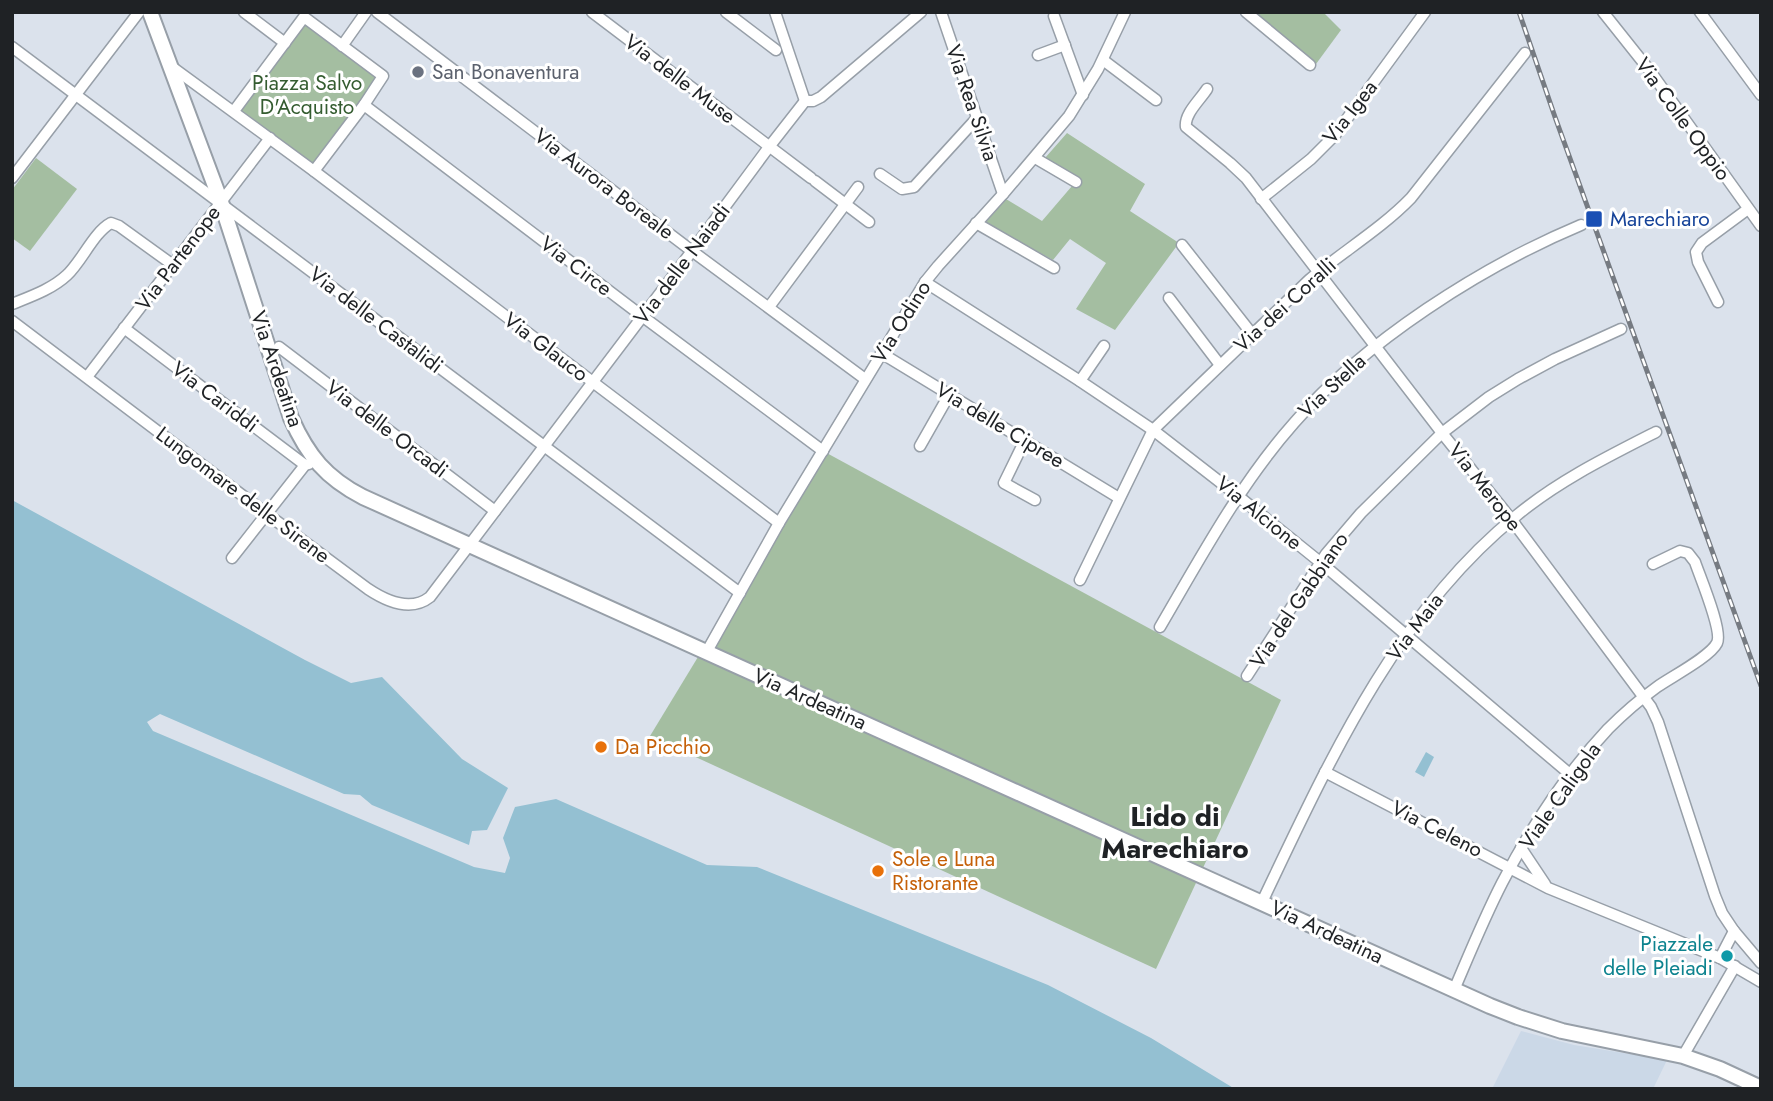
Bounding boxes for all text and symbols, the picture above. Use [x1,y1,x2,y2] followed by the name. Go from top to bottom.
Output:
[618,27,742,131] street label: Via delle Muse
[938,41,1006,165] street label: Via Rea Silvia
[1628,51,1738,187] street label: Via Colle Oppio
[432,57,579,87] place label: San Bonaventura
[410,64,426,80] marker: San Bonaventura
[252,68,362,122] park label: Piazza Salvo D'Acquisto
[1315,74,1385,150] street label: Via Igea
[528,121,681,247] street label: Via Aurora Boreale
[626,197,738,331] street label: Via delle Naiadi
[128,199,228,317] street label: Via Partenope
[1610,204,1710,234] place label: Marechiaro
[1584,209,1604,229] marker: Marechiaro
[534,229,618,303] street label: Via Circe
[1227,251,1343,359] street label: Via dei Coralli
[303,260,449,380] street label: Via delle Castalidi
[864,275,938,369] street label: Via Odino
[497,305,595,389] street label: Via Glauco
[243,307,311,431] street label: Via Ardeatina
[1291,347,1373,425] street label: Via Stella
[165,354,265,440] street label: Via Cariddi
[320,373,454,485] street label: Via delle Orcadi
[930,375,1070,475] street label: Via delle Cipree
[150,420,336,571] street label: Lungomare delle Sirene
[1441,437,1529,538] street label: Via Merope
[1209,469,1309,557] street label: Via Alcione
[1242,526,1356,674] street label: Via del Gabbiano
[1379,587,1451,667] street label: Via Maia
[748,661,872,737] street label: Via Ardeatina
[615,732,711,762] place label: Da Picchio
[1512,736,1608,856] street label: Viale Caligola
[593,739,609,755] marker: Da Picchio
[1386,793,1488,865] street label: Via Celeno
[1101,796,1249,869] district label: Lido di Marechiaro
[892,844,995,898] place label: Sole e Luna Ristorante
[870,863,886,879] marker: Sole e Luna Ristorante
[1266,893,1388,971] street label: Via Ardeatina
[1603,929,1713,983] place label: Piazzale delle Pleiadi
[1719,948,1735,964] marker: Piazzale delle Pleiadi

